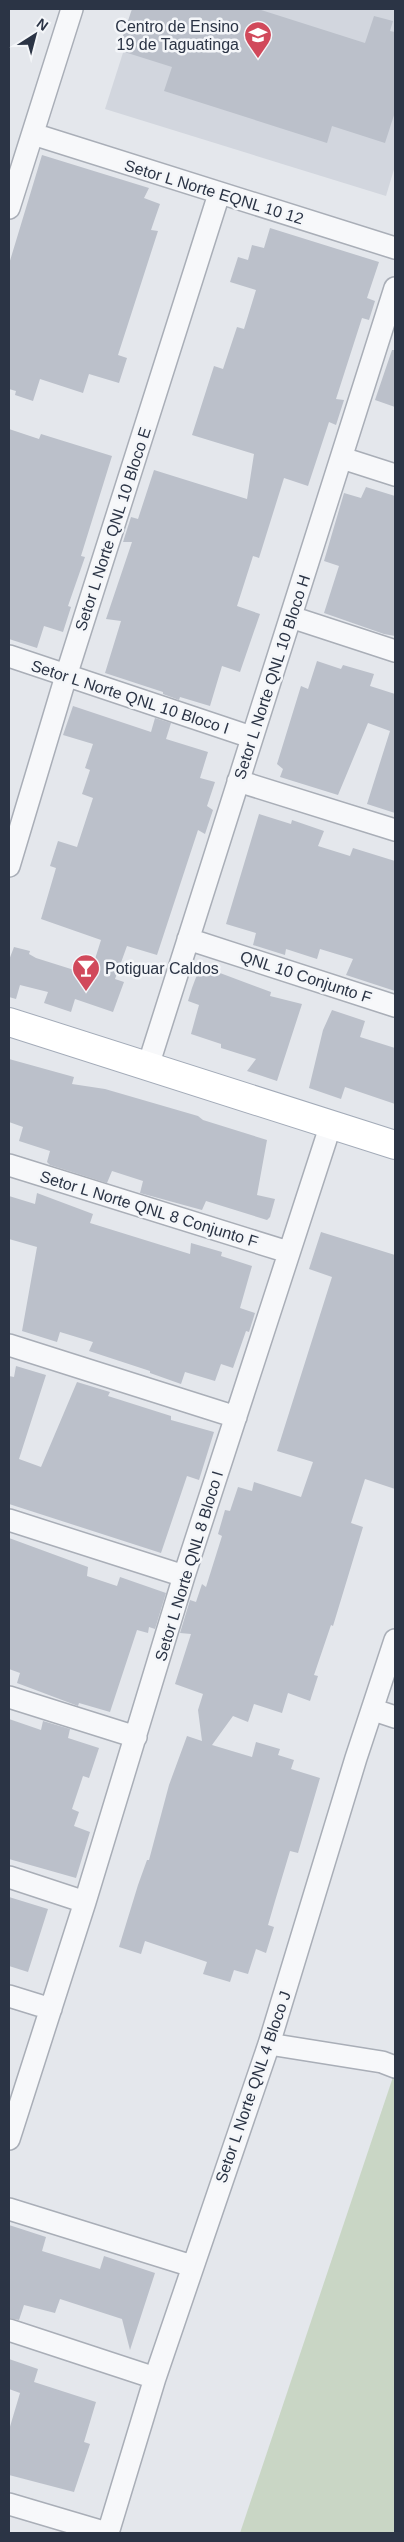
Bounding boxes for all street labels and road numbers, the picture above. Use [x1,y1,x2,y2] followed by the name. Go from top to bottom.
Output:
[122,157,306,227] street label: Setor L Norte EQNL 10 12
[72,425,154,633] street label: Setor L Norte QNL 10 Bloco E
[231,573,313,781] street label: Setor L Norte QNL 10 Bloco H
[29,657,231,737] street label: Setor L Norte QNL 10 Bloco I
[238,948,374,1006] street label: QNL 10 Conjunto F
[38,1168,260,1250] street label: Setor L Norte QNL 8 Conjunto F
[152,1469,226,1663] street label: Setor L Norte QNL 8 Bloco I
[212,1989,294,2185] street label: Setor L Norte QNL 4 Bloco J

